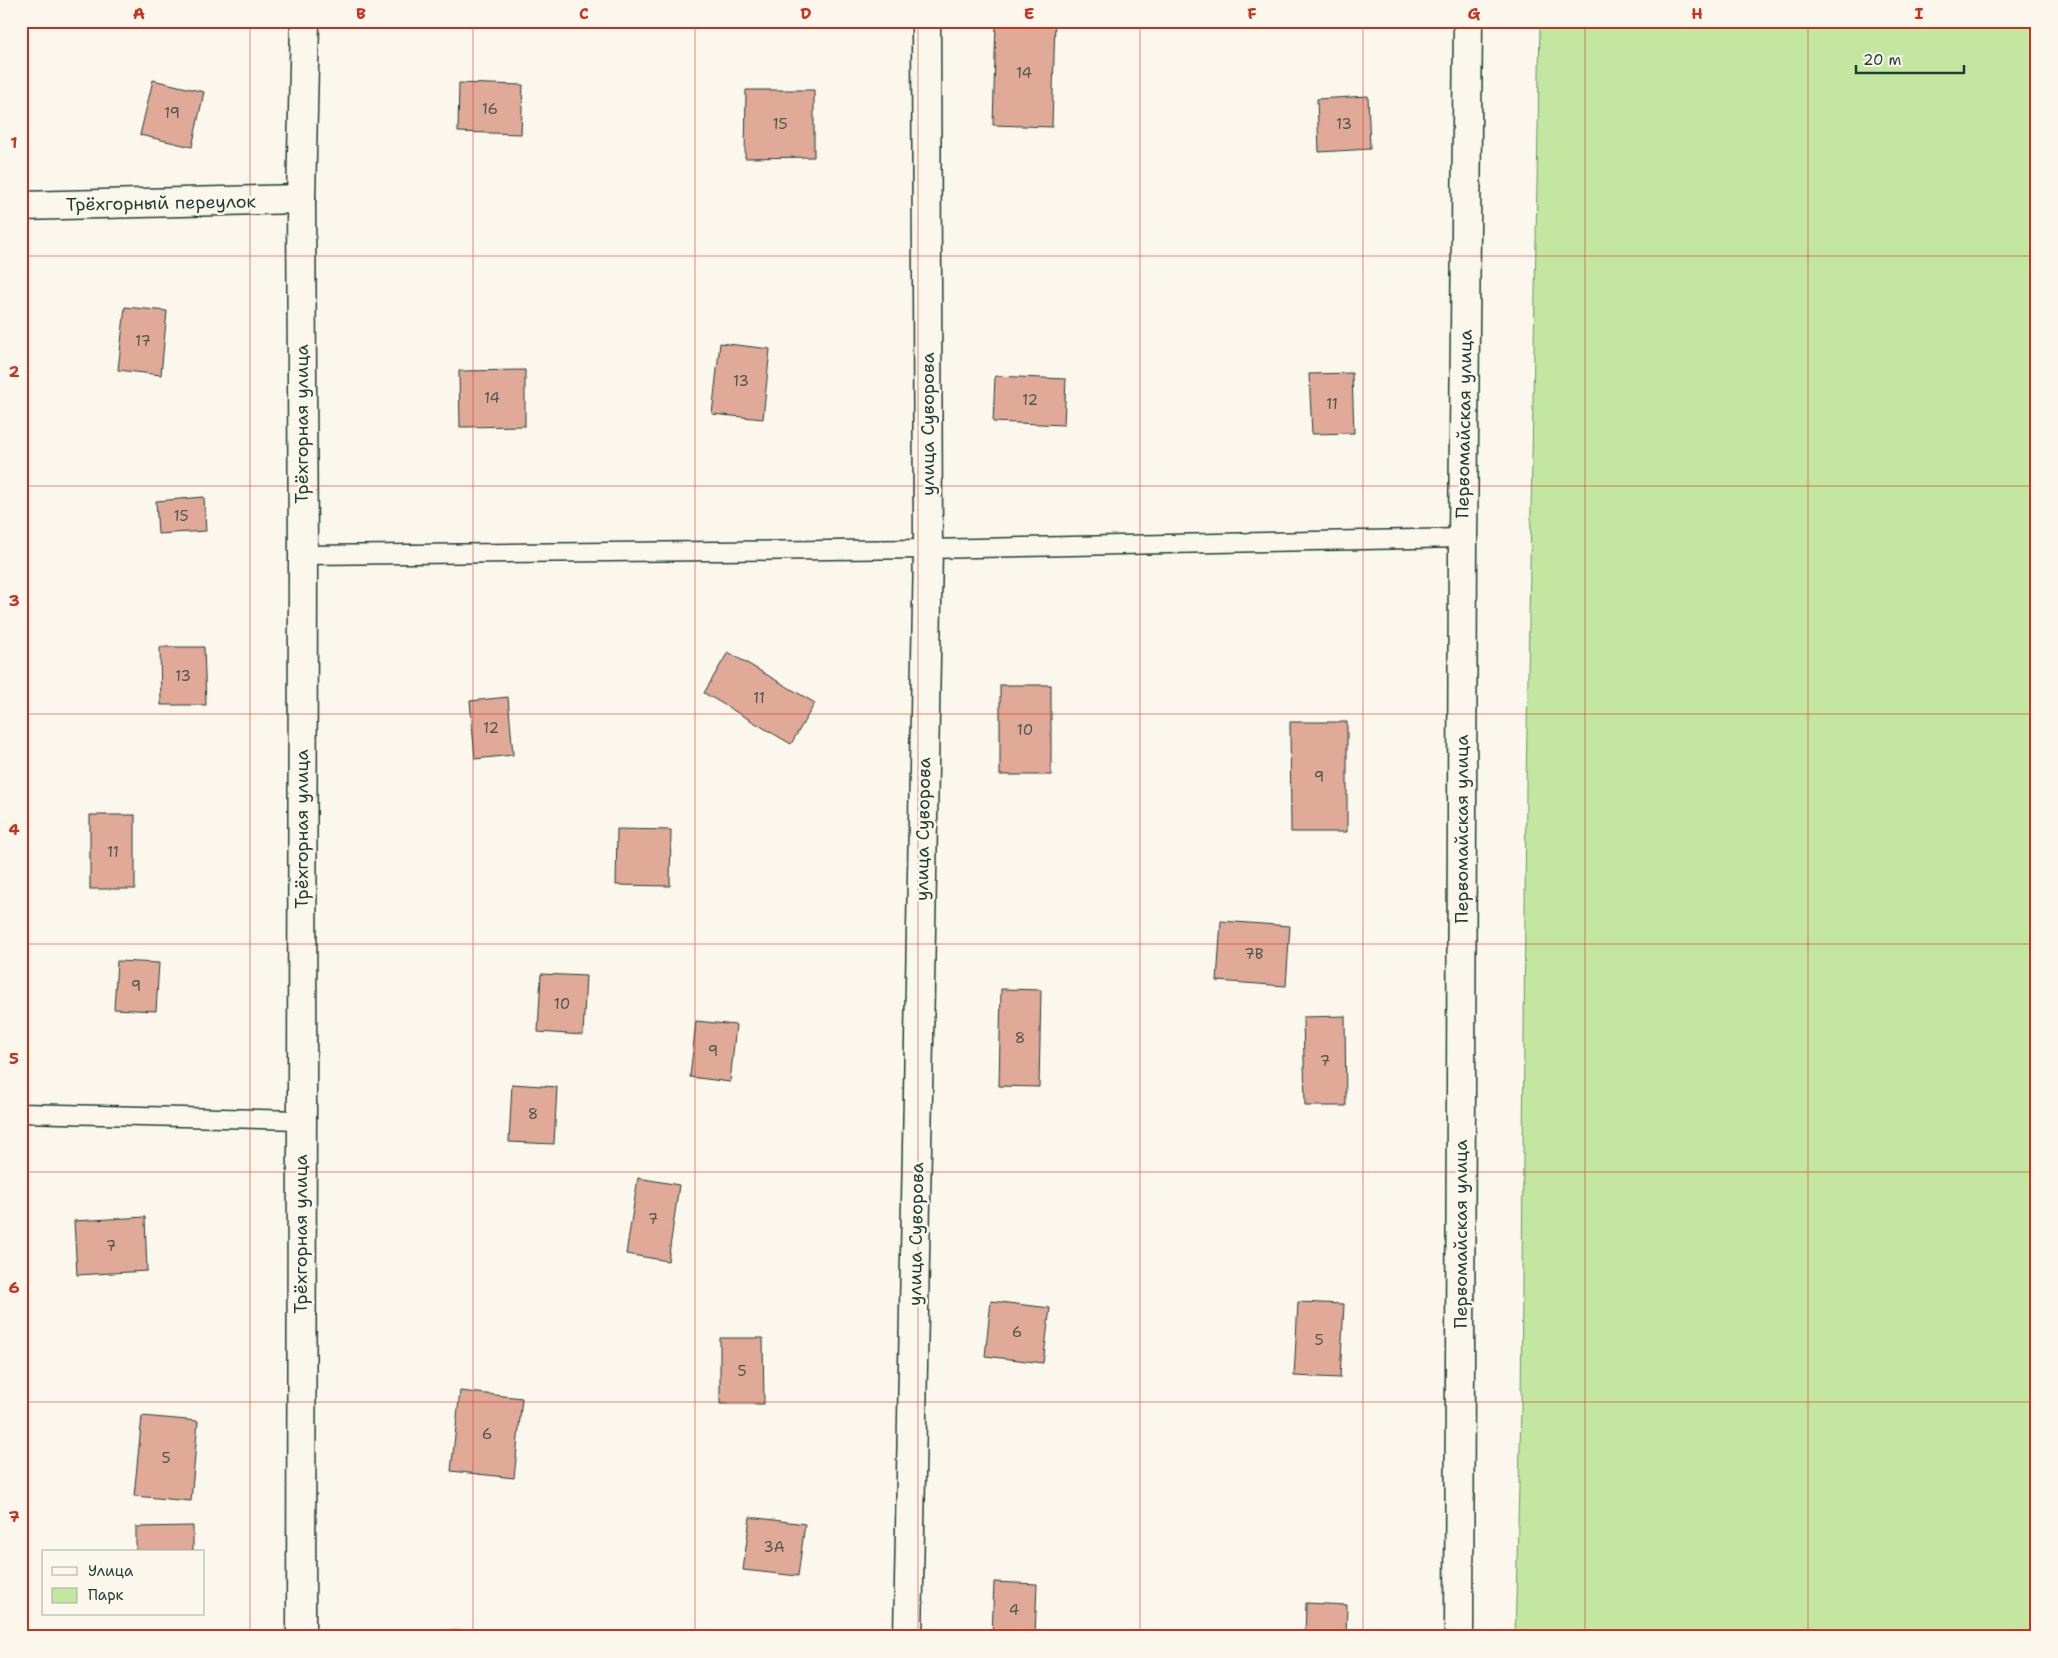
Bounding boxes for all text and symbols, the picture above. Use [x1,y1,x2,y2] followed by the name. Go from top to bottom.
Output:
[133,3,145,24] text: A
[356,3,366,24] text: B
[579,3,589,24] text: C
[800,3,812,24] text: D
[1024,3,1034,24] text: E
[1247,3,1257,24] text: F
[1468,3,1481,24] text: G
[1691,3,1703,24] text: H
[1915,3,1924,24] text: I
[1856,42,1963,74] scale bar
[1863,50,1902,70] text: 20 m
[1016,63,1032,83] house number: 14
[482,99,498,119] house number: 16
[164,103,180,123] house number: 19
[772,114,788,134] house number: 15
[1336,114,1352,134] house number: 13
[10,132,18,153] text: 1
[66,189,257,217] street label: Трёхгорный переулок
[1450,329,1478,519] street label: Первомайская улица
[135,331,151,351] house number: 17
[290,344,314,504] street label: Трёхгорная улица
[916,352,940,496] street label: улица Суворова
[8,361,20,382] text: 2
[733,371,749,391] house number: 13
[484,388,500,408] house number: 14
[1022,390,1038,410] house number: 12
[1326,394,1338,414] house number: 11
[173,506,189,526] house number: 15
[8,590,20,611] text: 3
[175,666,191,686] house number: 13
[753,688,765,708] house number: 11
[483,718,499,738] house number: 12
[1017,720,1033,740] house number: 10
[1450,735,1474,923] street label: Первомайская улица
[290,749,314,909] street label: Трёхгорная улица
[910,757,936,901] street label: улица Суворова
[1314,767,1324,787] house number: 9
[8,819,20,840] text: 4
[107,842,119,862] house number: 11
[1244,944,1264,964] house number: 7В
[131,976,141,996] house number: 9
[554,994,570,1014] house number: 10
[1015,1028,1025,1048] house number: 8
[708,1041,718,1061] house number: 9
[9,1048,19,1069] text: 5
[1320,1051,1330,1071] house number: 7
[528,1104,538,1124] house number: 8
[1449,1140,1473,1328] street label: Первомайская улица
[289,1154,313,1314] street label: Трёхгорная улица
[903,1162,929,1306] street label: улица Суворова
[648,1209,658,1229] house number: 7
[106,1236,116,1256] house number: 7
[8,1277,20,1298] text: 6
[1012,1322,1022,1342] house number: 6
[1314,1330,1324,1350] house number: 5
[737,1361,747,1381] house number: 5
[482,1424,492,1444] house number: 6
[161,1448,171,1468] house number: 5
[8,1506,20,1527] text: 7
[763,1537,785,1557] house number: 3А
[42,1550,205,1616] legend
[88,1561,134,1581] text: Улица
[88,1585,124,1605] text: Парк
[1009,1600,1019,1620] house number: 4

